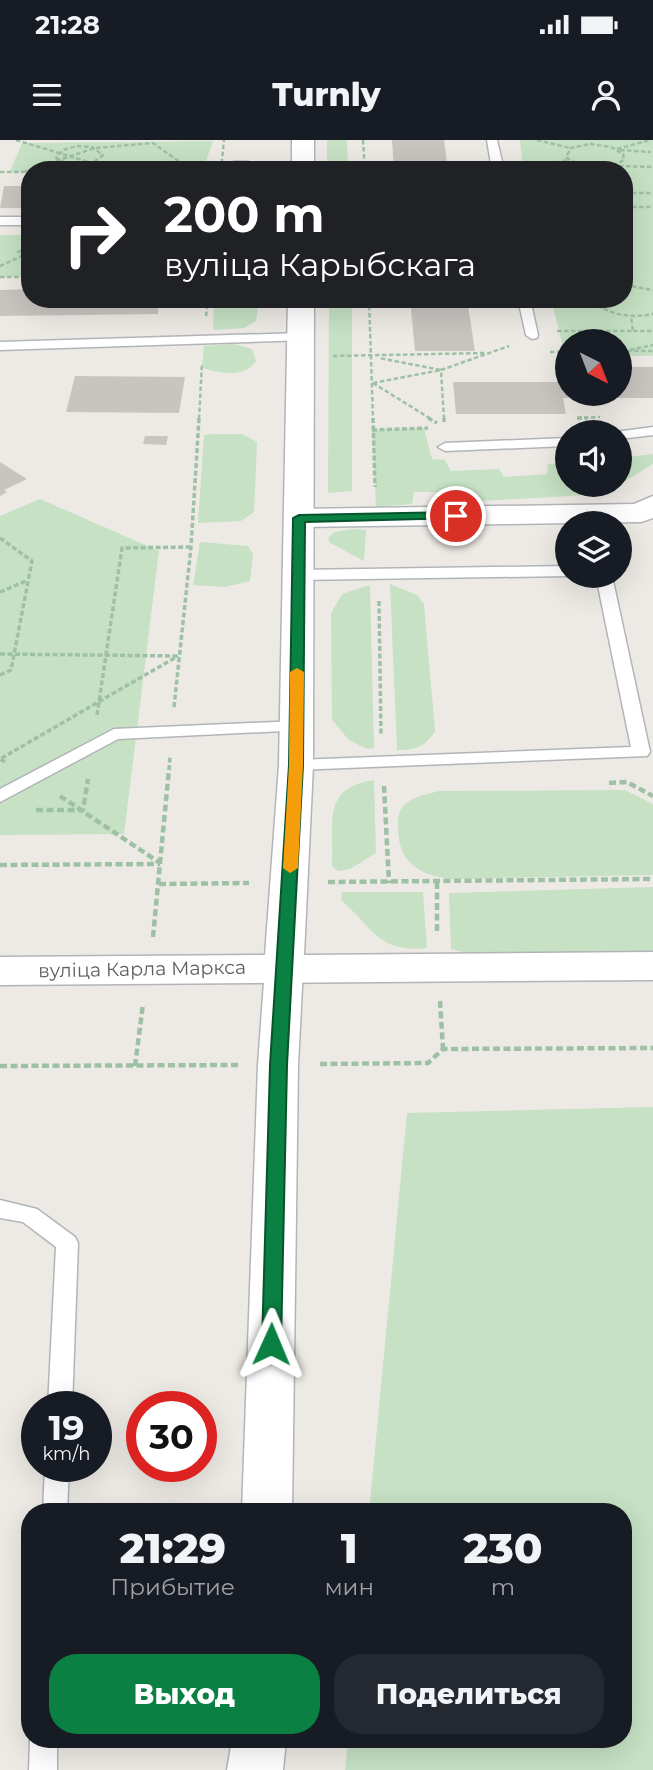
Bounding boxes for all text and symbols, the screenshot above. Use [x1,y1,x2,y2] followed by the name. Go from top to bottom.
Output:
[35,9,100,41] text: 21:28
[272,75,381,114] text: Turnly
[28,76,66,114] icon: menu
[587,76,625,114] icon: person
[164,185,325,244] text: 200 m
[49,189,140,280] icon: right
[164,245,476,284] text: вуліца Карыбскага
[555,329,632,406] north arrow
[555,329,632,588] map controls
[555,420,632,497] button: sound
[426,486,486,546] pin
[437,497,475,535] icon: arrive
[555,511,632,588] button: layers
[38,956,246,982] street label: вуліца Карла Маркса
[234,1307,308,1381] position arrow
[126,1391,217,1482] speed limit sign: 30
[48,1406,85,1449] text: 19
[42,1443,91,1465] text: km/h
[119,1522,226,1574] text: 21:29
[341,1522,358,1574] text: 1
[463,1522,543,1574] text: 230
[110,1573,235,1601] text: Прибытие
[324,1573,374,1601] text: мин
[491,1573,515,1601] text: m
[49,1654,320,1734] button: Выход
[334,1654,604,1734] button: Поделиться

